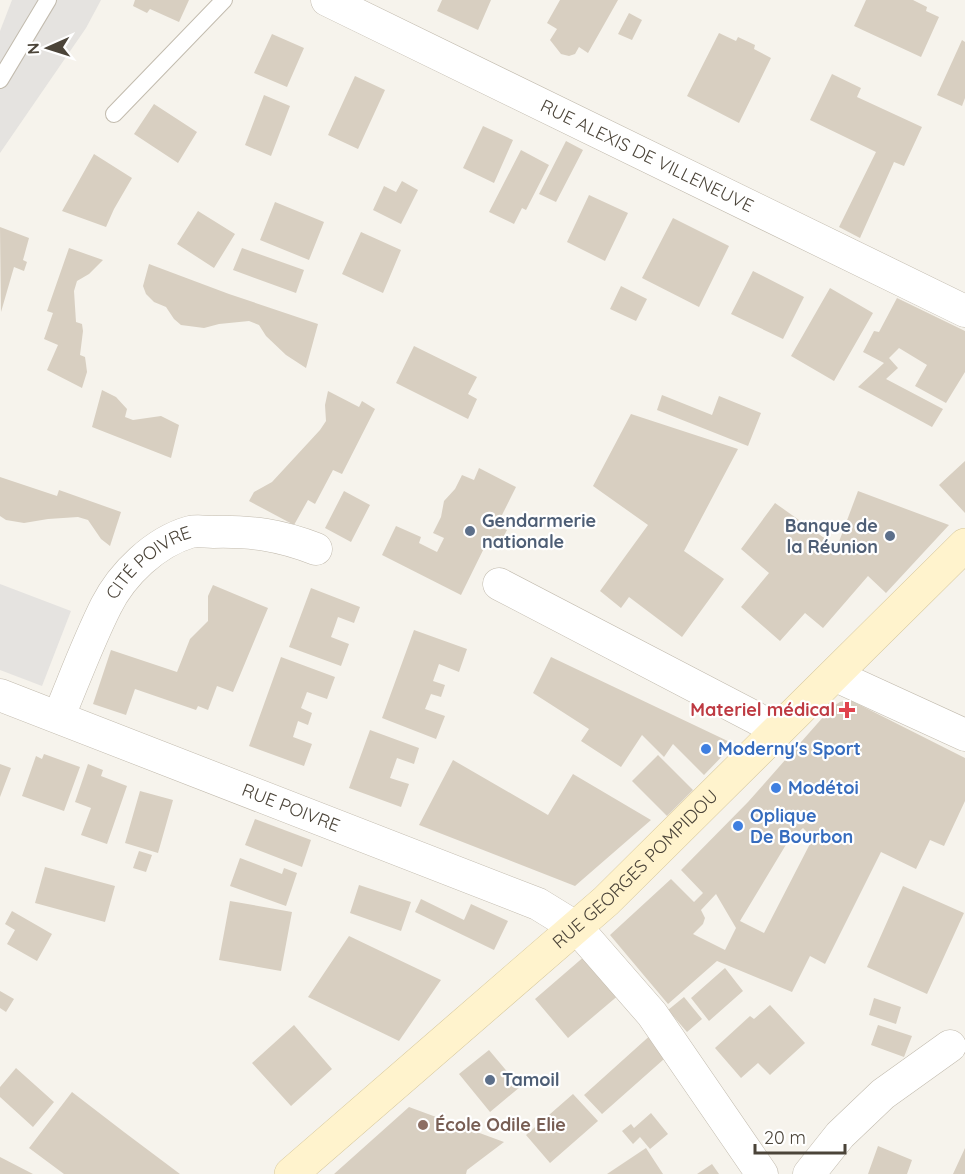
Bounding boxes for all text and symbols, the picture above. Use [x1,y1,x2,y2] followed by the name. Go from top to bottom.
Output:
[18,18,78,78] north arrow
[23,42,43,55] text: N
[537,94,758,217] street label: RUE ALEXIS DE VILLENEUVE
[482,509,596,553] place label: Gendarmerie nationale
[785,514,878,558] place label: Banque de la Réunion
[100,520,194,604] street label: CITÉ POIVRE
[463,524,477,538] marker: Gendarmerie nationale
[883,529,897,543] marker: Banque de la Réunion
[690,698,835,721] place label: Materiel médical
[840,703,854,717] marker: Materiel médical
[718,737,861,760] place label: Moderny's Sport
[699,742,713,756] marker: Moderny's Sport
[788,776,859,799] place label: Modétoi
[239,778,343,837] street label: RUE POIVRE
[769,781,783,795] marker: Modétoi
[547,784,723,953] street label: RUE GEORGES POMPIDOU
[750,804,853,848] place label: Oplique De Bourbon
[731,819,745,833] marker: Oplique De Bourbon
[502,1068,560,1091] place label: Tamoil
[483,1073,497,1087] marker: Tamoil
[435,1113,566,1136] place label: École Odile Elie
[755,1117,845,1155] scale bar
[416,1118,430,1132] marker: École Odile Elie
[764,1126,806,1149] text: 20 m

